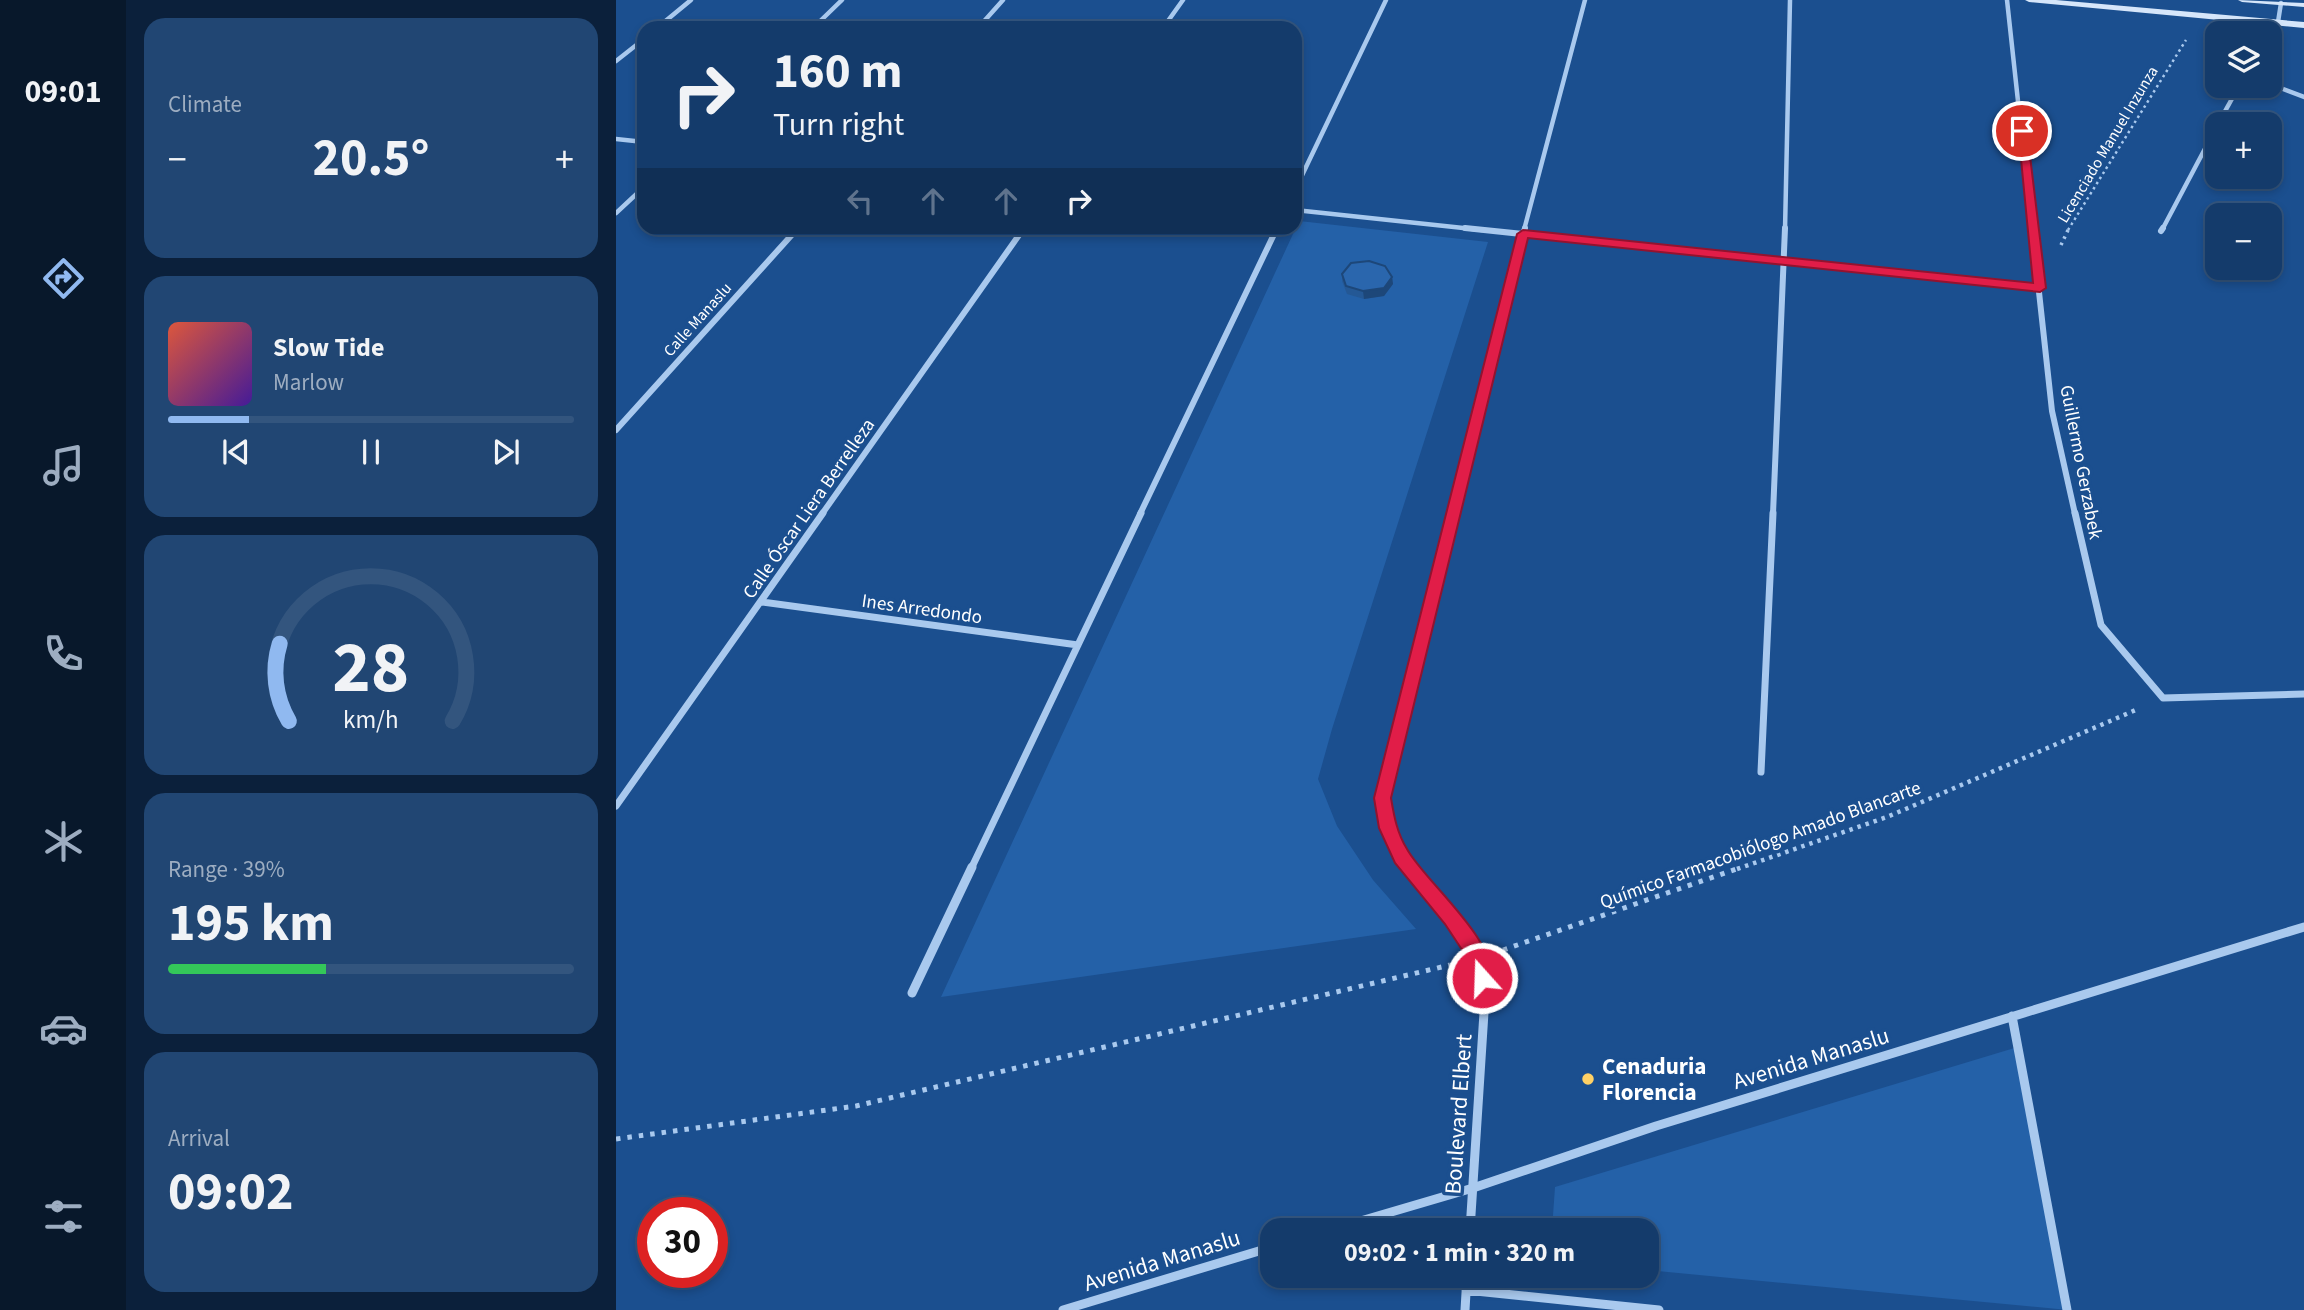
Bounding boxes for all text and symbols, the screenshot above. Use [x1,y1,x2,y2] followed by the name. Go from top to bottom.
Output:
[2205,21,2282,280] map controls
[2205,21,2282,98] button: layers
[773,37,902,107] text: 160 m
[658,49,749,140] icon: right
[2052,62,2163,227] street label: Licenciado Manuel Inzunza
[24,69,102,115] text: 09:01
[168,88,242,121] text: Climate
[1992,101,2052,161] pin
[773,102,904,148] text: Turn right
[2003,112,2041,150] icon: arrive
[2205,112,2282,189] button: +
[313,122,429,196] text: 20.5°
[168,133,187,187] text: −
[555,133,574,187] text: +
[841,182,879,220] icon: left
[914,182,952,220] icon: ahead
[987,182,1025,220] icon: ahead
[1060,182,1098,220] icon: right
[2205,203,2282,280] button: −
[39,254,88,303] icon: directions
[659,278,737,361] street label: Calle Manaslu
[273,329,384,366] text: Slow Tide
[273,366,344,399] text: Marlow
[2052,383,2109,542] street label: Guillermo Gerzabek
[737,413,882,604] street label: Calle Óscar Liera Berrelleza
[217,433,255,471] icon: previous
[352,433,390,471] icon: pause
[487,433,525,471] icon: next
[39,441,88,490] icon: music
[860,588,984,631] street label: Ines Arredondo
[333,616,409,720] text: 28
[39,629,88,678] icon: phone
[343,702,399,738] text: km/h
[1596,775,1925,916] street label: Químico Farmacobiólogo Amado Blancarte
[39,817,88,866] icon: climate
[168,853,285,886] text: Range · 39%
[168,887,334,961] text: 195 km
[1445,941,1519,1015] position arrow
[39,1004,88,1053] icon: car
[1729,1019,1893,1098] street label: Avenida Manaslu
[1436,1032,1481,1195] street label: Boulevard Elbert
[1602,1050,1706,1109] place label: Cenaduria Florencia
[1580,1071,1596,1087] marker: Cenaduria Florencia
[168,1122,230,1155] text: Arrival
[168,1156,293,1230] text: 09:02
[39,1192,88,1241] icon: filters
[637,1197,728,1288] speed limit sign: 30
[1080,1221,1244,1300] street label: Avenida Manaslu
[1344,1234,1575,1271] text: 09:02 · 1 min · 320 m

